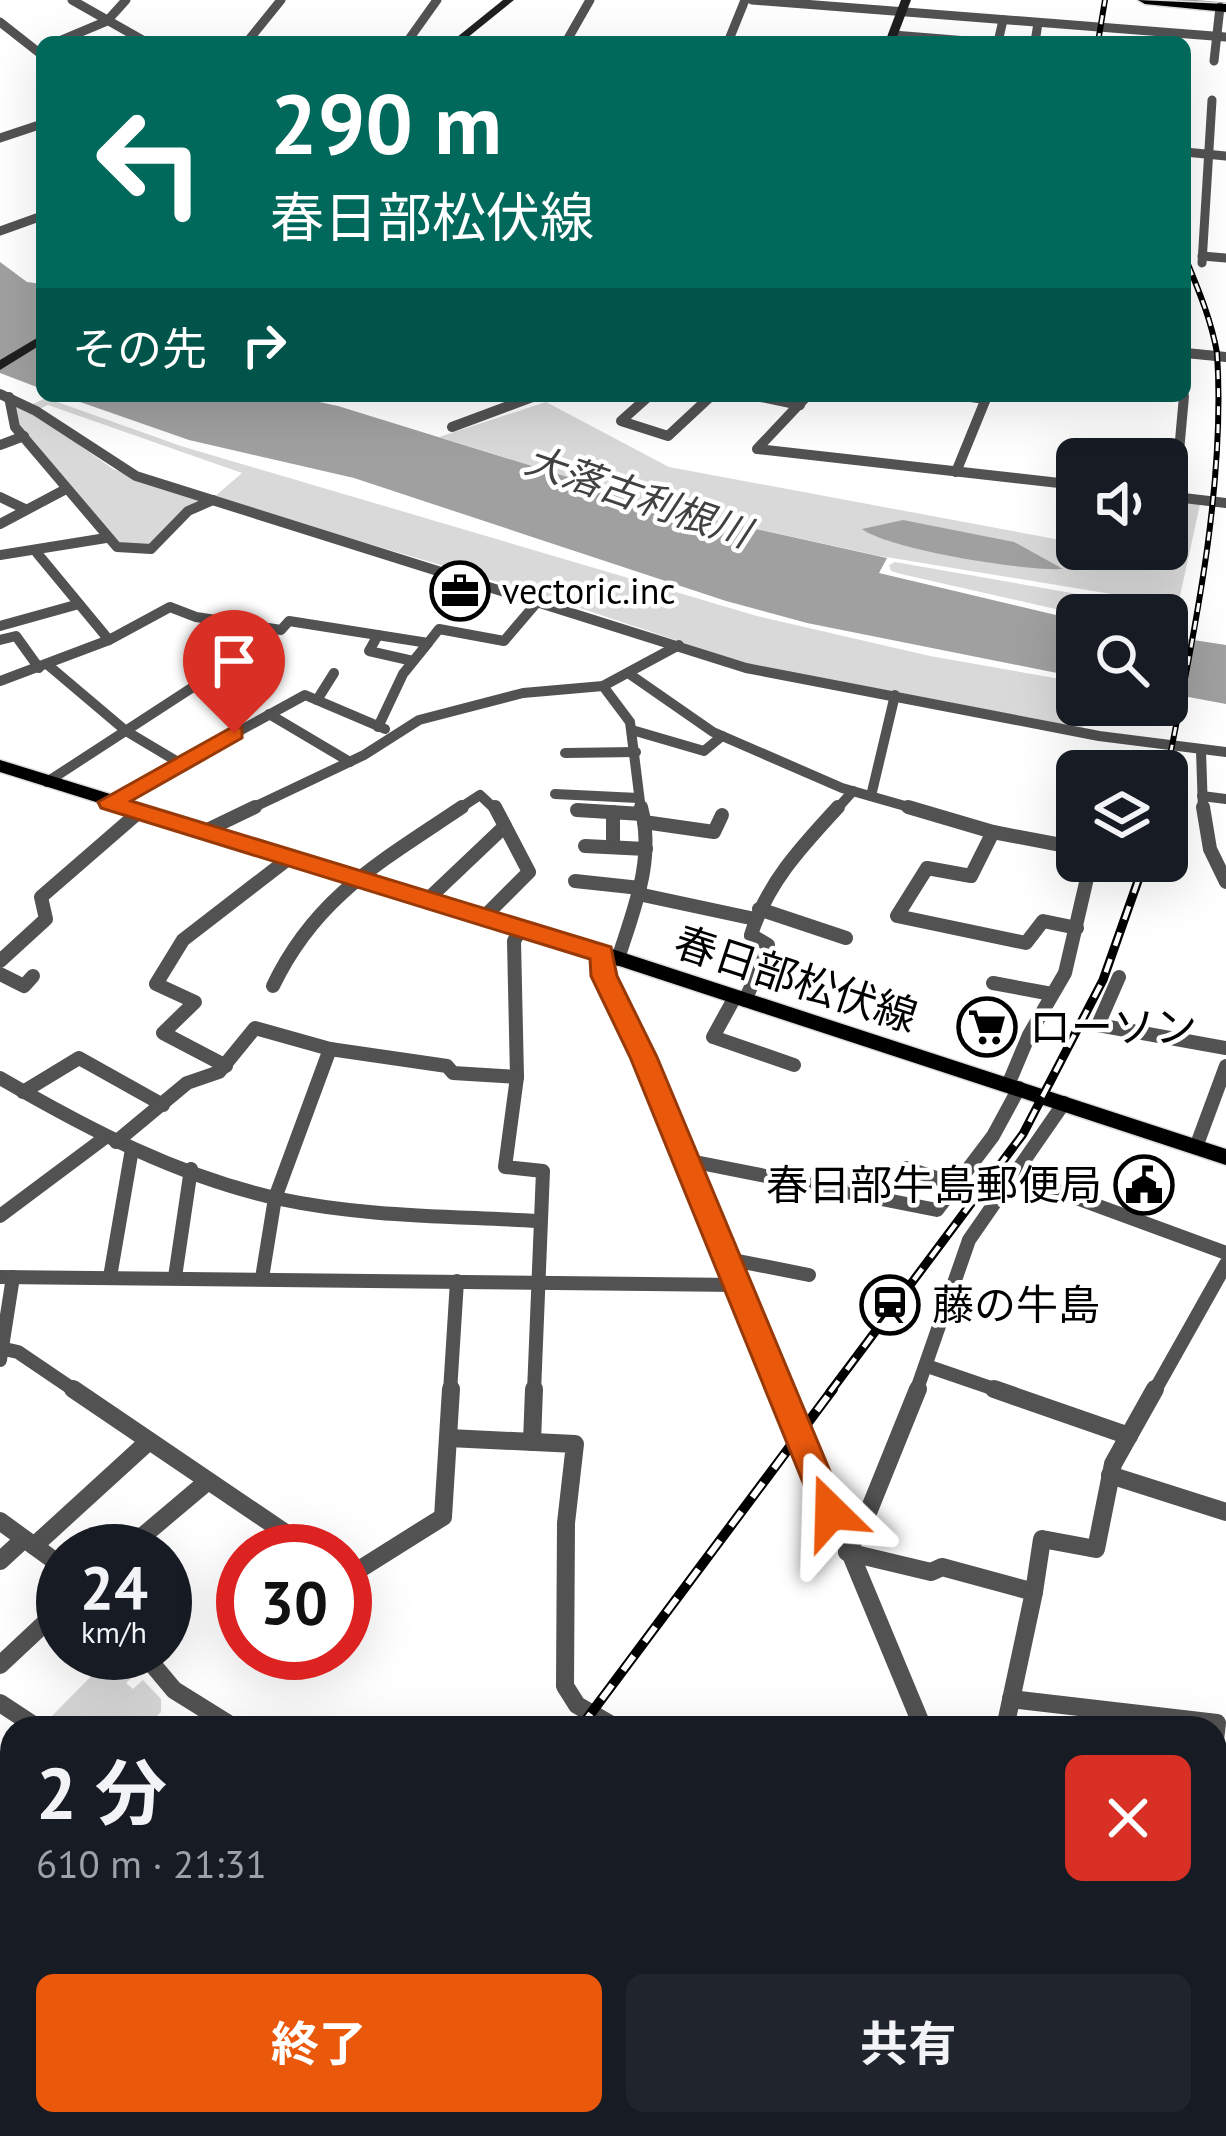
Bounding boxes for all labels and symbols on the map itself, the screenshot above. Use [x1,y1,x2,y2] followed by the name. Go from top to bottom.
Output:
[519,433,761,559] water label: 大落古利根川
[429,560,491,622] office icon: vectoric.inc
[502,567,676,614] place label: vectoric.inc
[183,610,285,733] pin
[668,913,924,1044] street label: 春日部松伏線
[956,996,1018,1058] supermarket icon: ローソン
[1029,999,1197,1054] place label: ローソン
[1113,1154,1175,1216] public building icon: 春日部牛島郵便局
[766,1157,1102,1212] place label: 春日部牛島郵便局
[859,1274,921,1336] station icon: 藤の牛島
[932,1277,1100,1332] place label: 藤の牛島
[768,1449,894,1575] position arrow
[216,1524,372,1680] speed limit sign: 30

